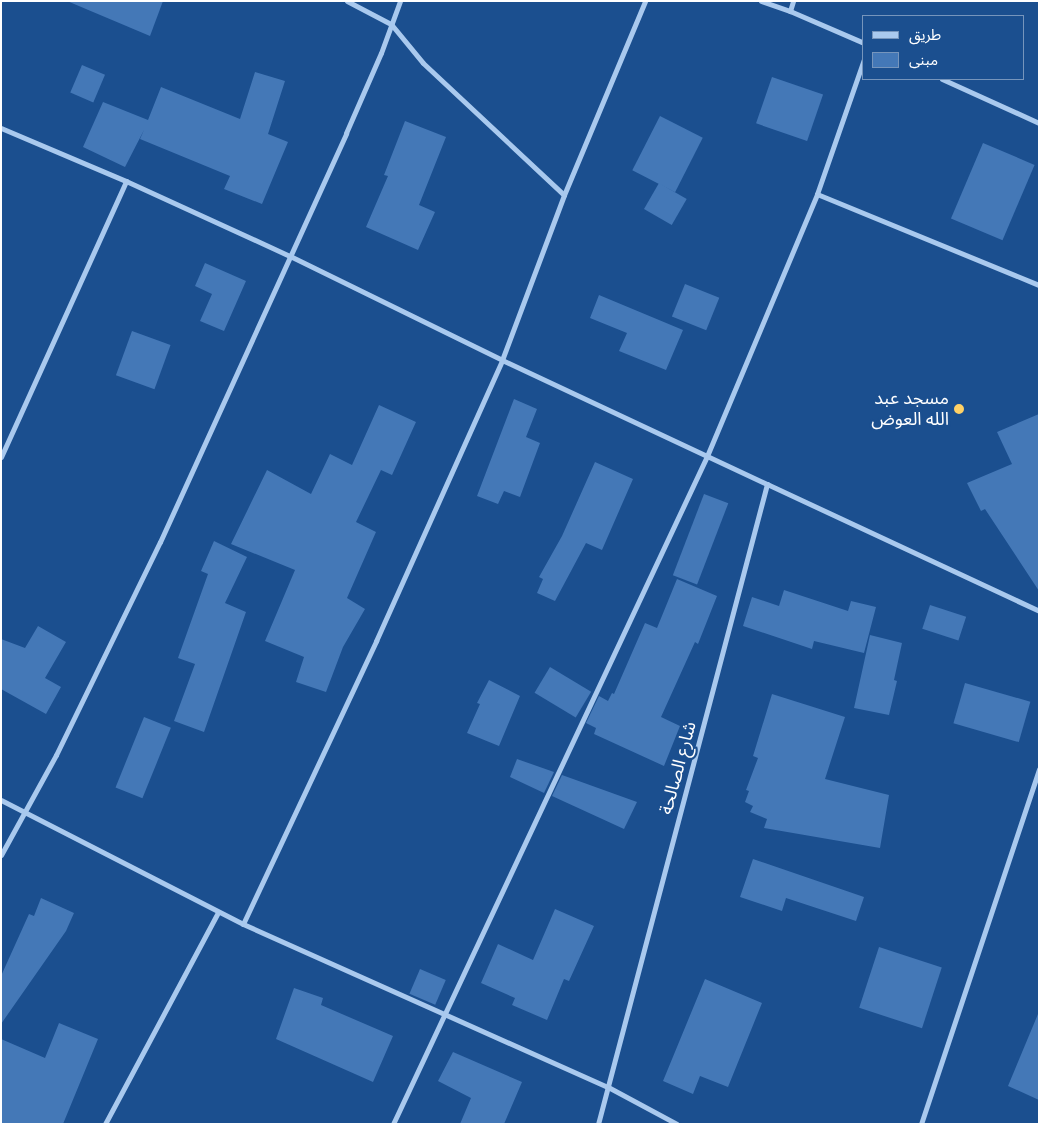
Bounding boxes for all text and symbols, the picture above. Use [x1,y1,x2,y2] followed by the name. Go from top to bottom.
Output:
[862,15,1025,80] legend
[909,25,941,44] text: طريق
[909,50,938,69] text: مبنى
[871,388,949,430] place label: مسجد عبد الله العوض
[953,403,965,415] marker: مسجد عبد الله العوض
[655,719,701,817] street label: شارع الصالحة

